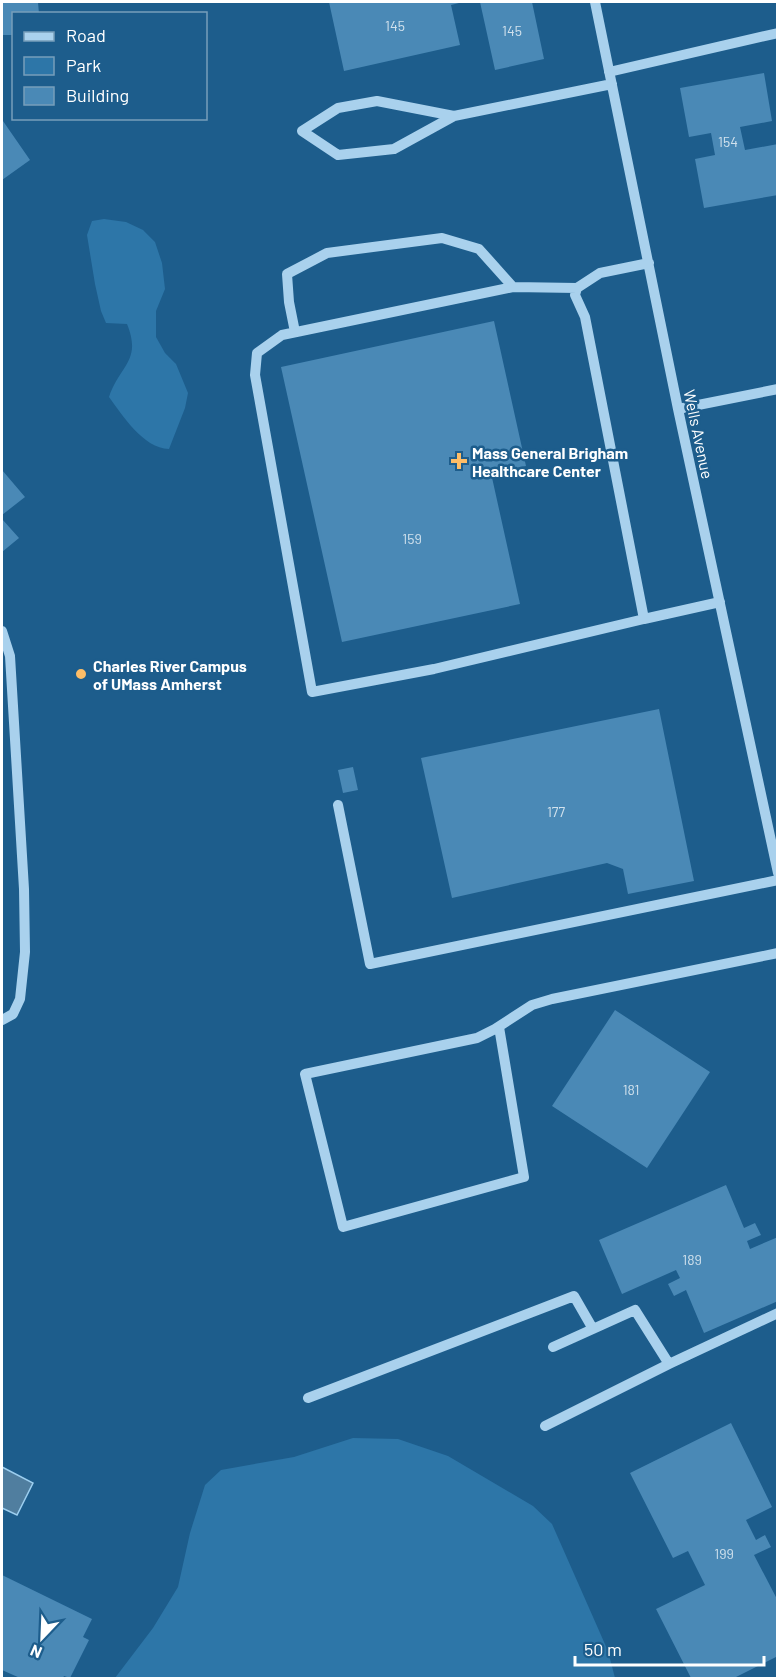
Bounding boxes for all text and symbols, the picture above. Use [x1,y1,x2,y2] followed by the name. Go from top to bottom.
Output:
[12,12,207,120] legend
[385,17,405,34] house number: 145
[502,22,522,39] house number: 145
[66,24,106,46] text: Road
[66,54,101,76] text: Park
[66,84,129,106] text: Building
[718,133,738,150] house number: 154
[680,388,718,480] street label: Wells Avenue
[472,443,628,480] place label: Mass General Brigham Healthcare Center
[450,452,468,470] marker: Mass General Brigham Healthcare Center
[402,530,422,547] house number: 159
[93,656,247,693] place label: Charles River Campus of UMass Amherst
[74,667,88,681] marker: Charles River Campus of UMass Amherst
[547,803,565,820] house number: 177
[623,1081,639,1098] house number: 181
[682,1251,702,1268] house number: 189
[714,1545,734,1562] house number: 199
[12,1608,72,1668] north arrow
[575,1629,764,1667] scale bar
[584,1638,622,1660] text: 50 m
[27,1641,45,1663] text: N

